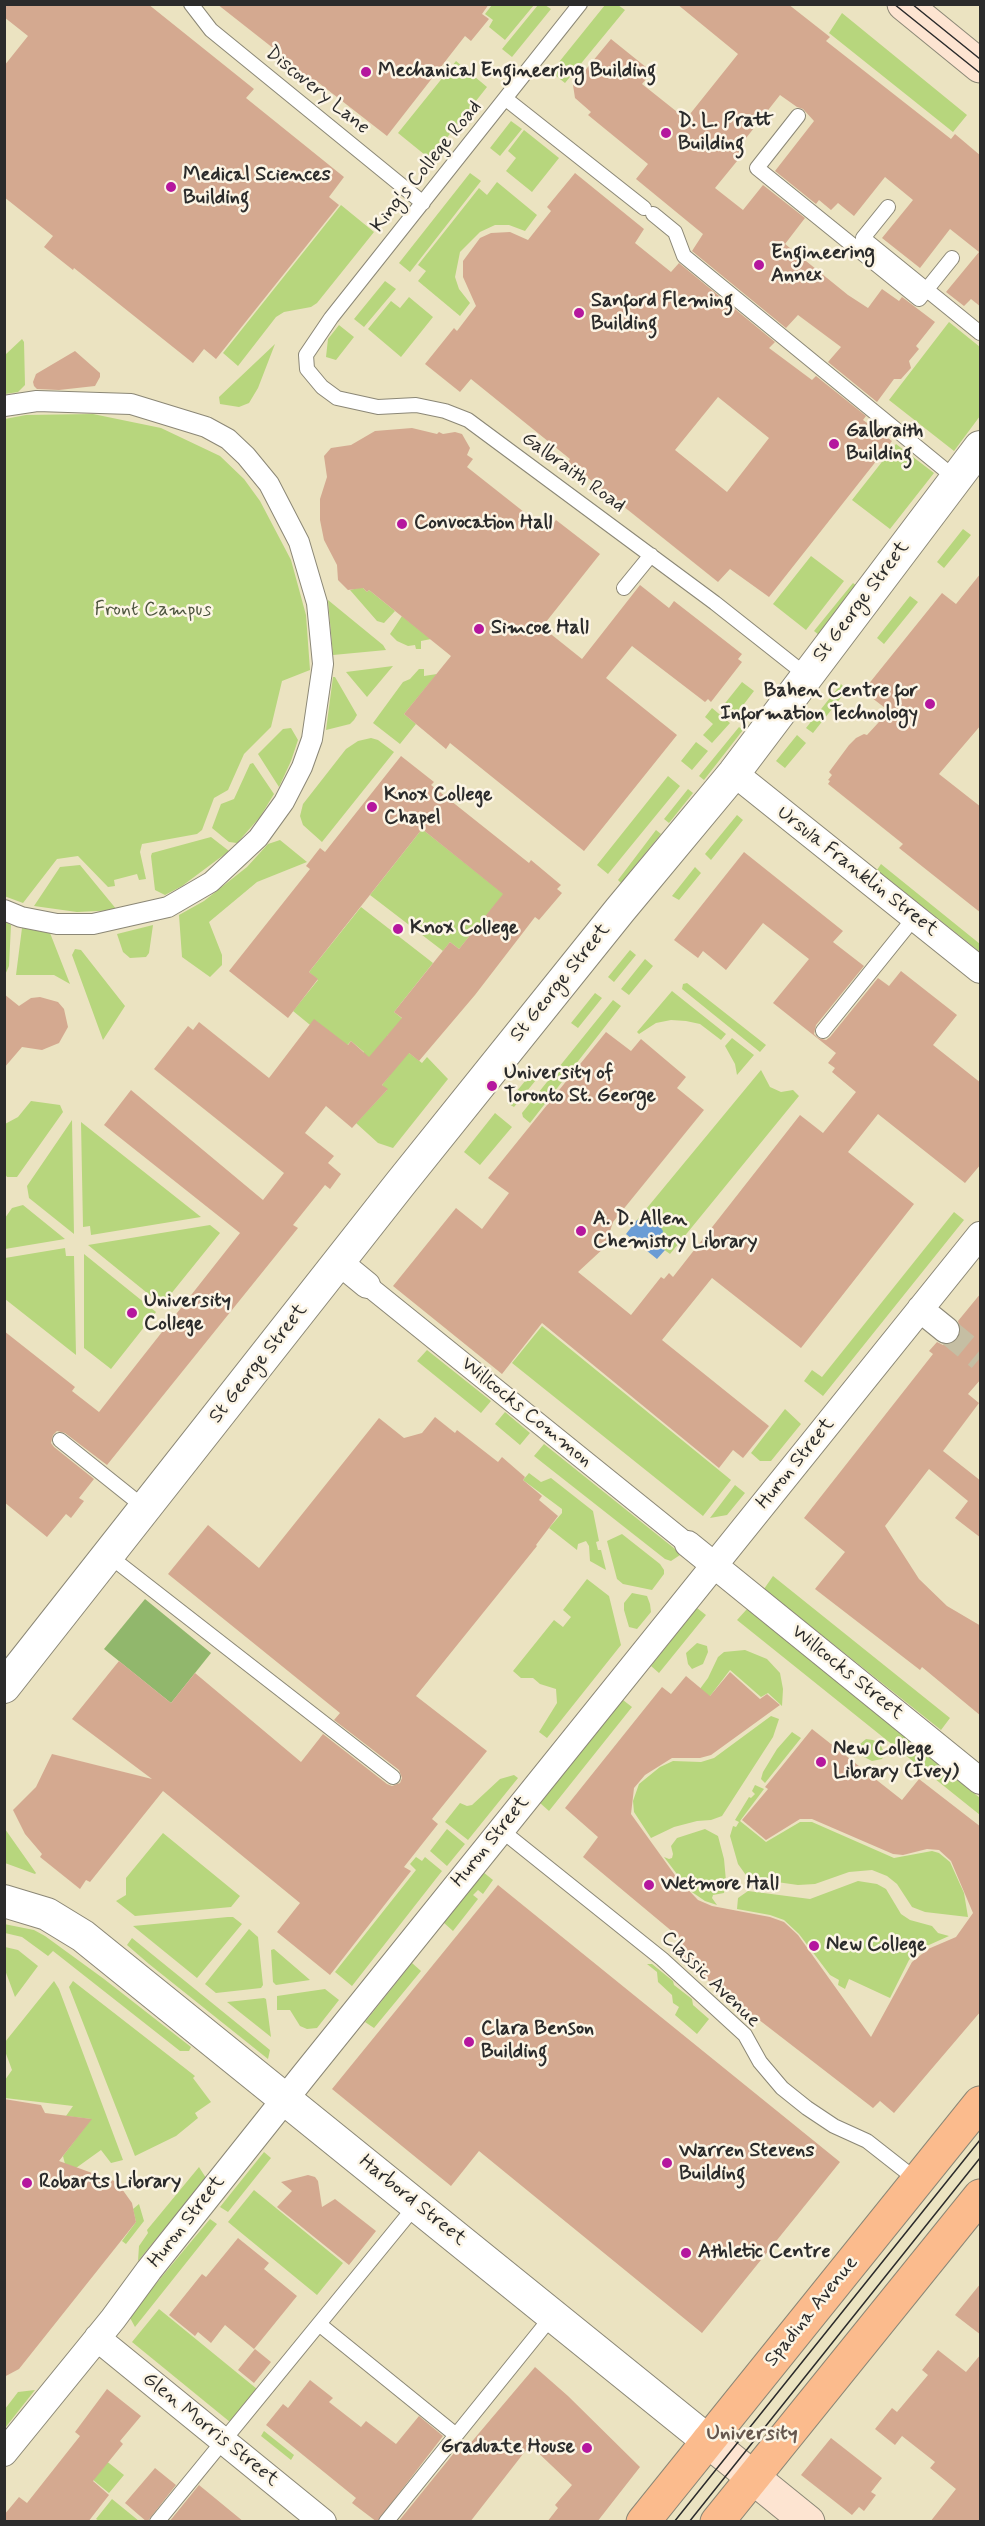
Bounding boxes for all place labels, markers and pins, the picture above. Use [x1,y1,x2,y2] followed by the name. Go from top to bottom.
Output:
[378,60,656,84] place label: Mechanical Engineering Building
[359,65,373,79] marker: Mechanical Engineering Building
[678,110,773,157] place label: D. L. Pratt Building
[659,126,673,140] marker: D. L. Pratt Building
[183,164,331,211] place label: Medical Sciences Building
[164,180,178,194] marker: Medical Sciences Building
[771,242,875,289] place label: Engineering Annex
[752,258,766,272] marker: Engineering Annex
[591,290,733,337] place label: Sanford Fleming Building
[572,306,586,320] marker: Sanford Fleming Building
[846,420,923,467] place label: Galbraith Building
[827,437,841,451] marker: Galbraith Building
[414,512,552,536] place label: Convocation Hall
[395,517,409,531] marker: Convocation Hall
[491,617,589,641] place label: Simcoe Hall
[472,622,486,636] marker: Simcoe Hall
[720,680,918,727] place label: Bahen Centre for Information Technology
[923,697,937,711] marker: Bahen Centre for Information Technology
[384,784,493,831] place label: Knox College Chapel
[365,800,379,814] marker: Knox College Chapel
[410,917,519,941] place label: Knox College
[391,922,405,936] marker: Knox College
[504,1062,656,1109] place label: University of Toronto St. George
[485,1079,499,1093] marker: University of Toronto St. George
[593,1208,757,1255] place label: A. D. Allen Chemistry Library
[574,1224,588,1238] marker: A. D. Allen Chemistry Library
[144,1290,231,1337] place label: University College
[125,1306,139,1320] marker: University College
[833,1738,959,1785] place label: New College Library (Ivey)
[814,1755,828,1769] marker: New College Library (Ivey)
[661,1873,779,1897] place label: Wetmore Hall
[642,1878,656,1892] marker: Wetmore Hall
[826,1934,926,1958] place label: New College
[807,1939,821,1953] marker: New College
[481,2018,594,2065] place label: Clara Benson Building
[462,2035,476,2049] marker: Clara Benson Building
[679,2140,814,2187] place label: Warren Stevens Building
[660,2156,674,2170] marker: Warren Stevens Building
[39,2171,181,2195] place label: Robarts Library
[20,2176,34,2190] marker: Robarts Library
[698,2241,830,2265] place label: Athletic Centre
[679,2246,693,2260] marker: Athletic Centre
[441,2436,575,2460] place label: Graduate House
[580,2441,594,2455] marker: Graduate House

